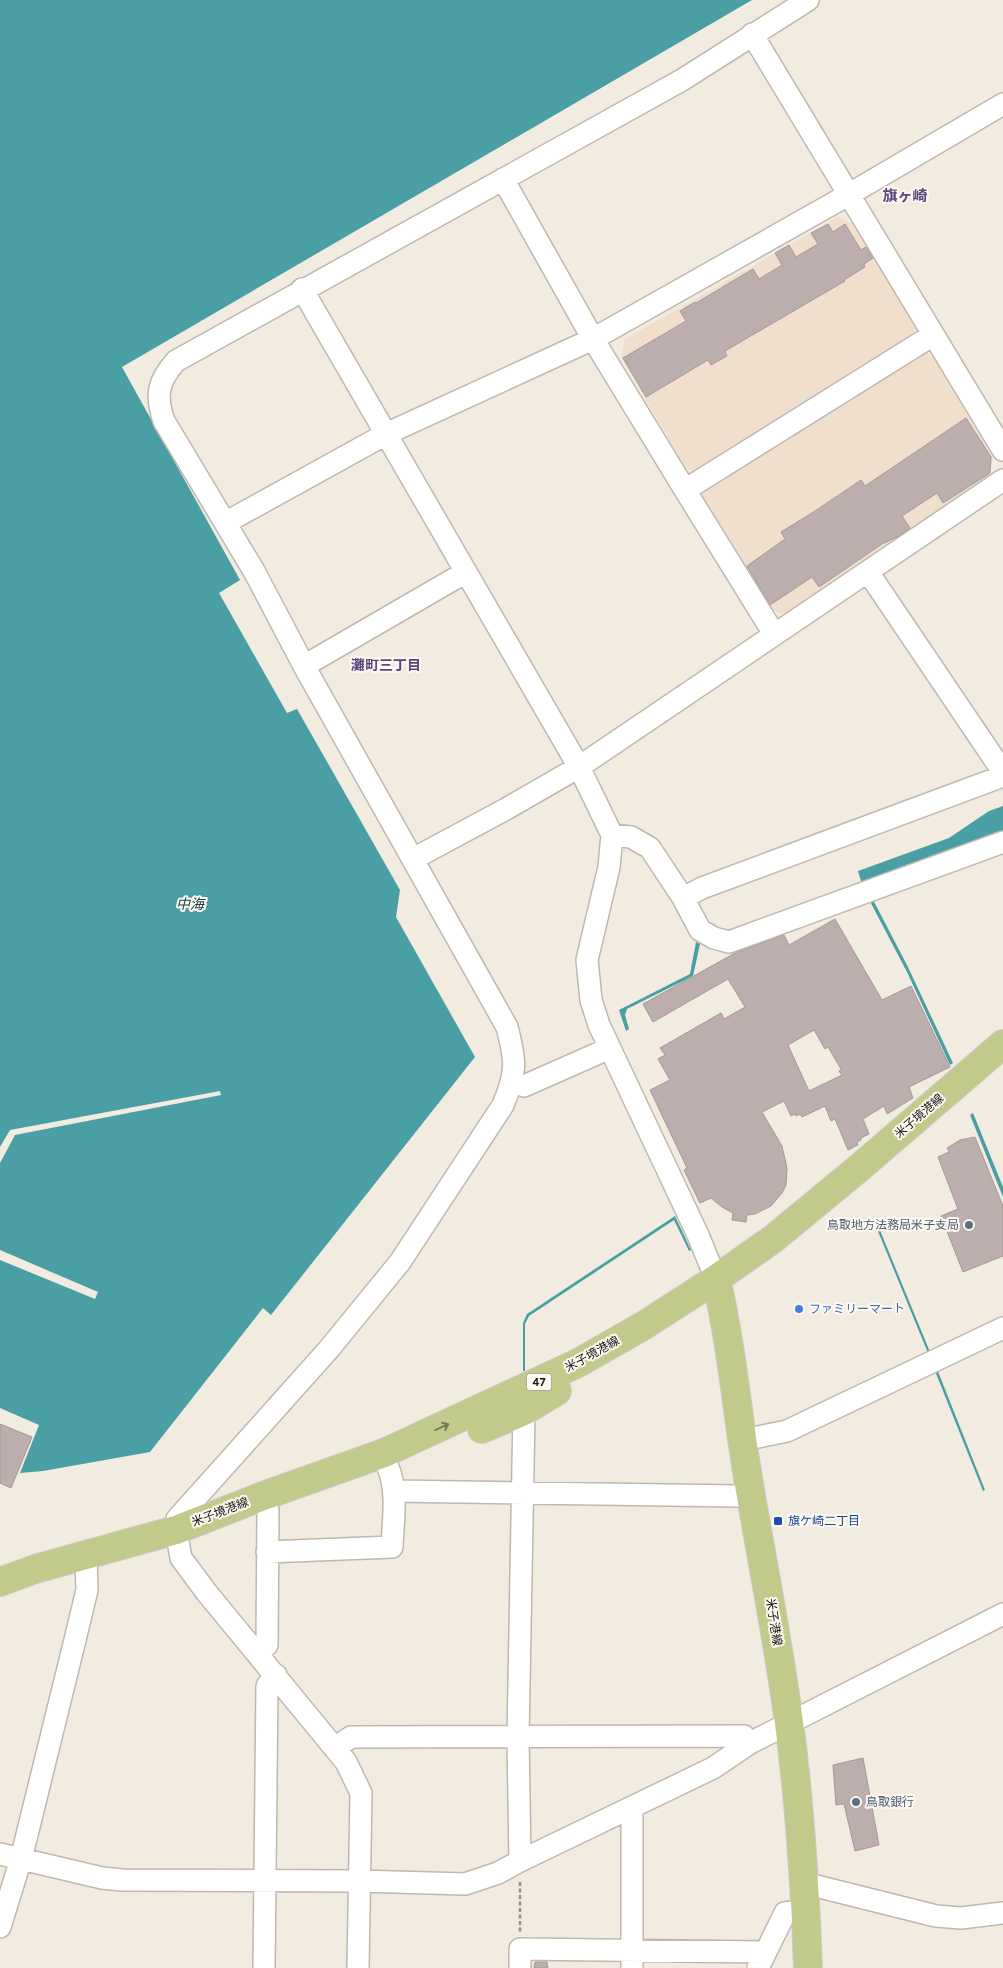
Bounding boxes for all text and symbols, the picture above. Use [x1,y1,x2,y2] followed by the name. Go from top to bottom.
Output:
[882,187,928,205] district label: 旗ヶ崎
[351,657,421,674] district label: 灘町三丁目
[176,896,206,913] water label: 中海
[892,1091,946,1141] street label: 米子境港線
[827,1218,959,1232] place label: 鳥取地方法務局米子支局
[963,1219,975,1231] marker: 鳥取地方法務局米子支局
[809,1302,905,1316] place label: ファミリーマート
[793,1303,805,1315] marker: ファミリーマート
[562,1333,622,1375] street label: 米子境港線
[526,1374,552,1390] road number: 47
[434,1421,449,1431] one-way arrow
[189,1495,251,1529] street label: 米子境港線
[788,1514,860,1528] place label: 旗ケ崎二丁目
[772,1515,784,1527] marker: 旗ケ崎二丁目
[763,1597,785,1647] street label: 米子港線
[866,1795,914,1809] place label: 鳥取銀行
[850,1796,862,1808] marker: 鳥取銀行

